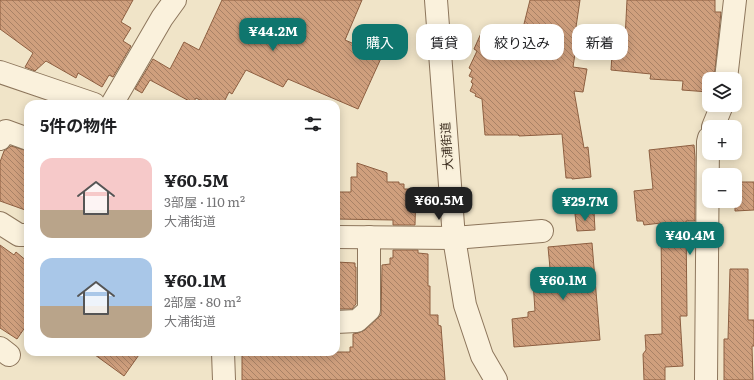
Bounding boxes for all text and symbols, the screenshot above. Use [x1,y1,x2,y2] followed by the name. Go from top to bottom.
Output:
[240,18,306,52] pin: ¥44.2M
[248,21,298,40] text: ¥44.2M
[352,24,408,60] chip: 購入
[416,24,472,60] chip: 賃貸
[480,24,564,60] chip: 絞り込み
[572,24,628,60] chip: 新着
[702,72,742,208] map controls
[702,72,742,112] button: layers
[40,112,117,137] text: 5件の物件
[302,113,324,135] icon: filters
[702,120,742,160] button: +
[435,121,457,171] street label: 大浦街道
[164,167,229,192] text: ¥60.5M
[702,168,742,208] button: −
[72,174,120,222] icon: home
[406,187,472,221] pin: ¥60.5M
[552,188,618,222] pin: ¥29.7M
[414,190,464,209] text: ¥60.5M
[561,191,609,210] text: ¥29.7M
[164,192,245,211] text: 3部屋 · 110 m²
[164,211,216,230] text: 大浦街道
[657,222,723,256] pin: ¥40.4M
[665,225,715,244] text: ¥40.4M
[164,267,227,292] text: ¥60.1M
[530,267,596,301] pin: ¥60.1M
[539,270,587,289] text: ¥60.1M
[72,274,120,322] icon: home
[164,292,241,311] text: 2部屋 · 80 m²
[164,311,216,330] text: 大浦街道

